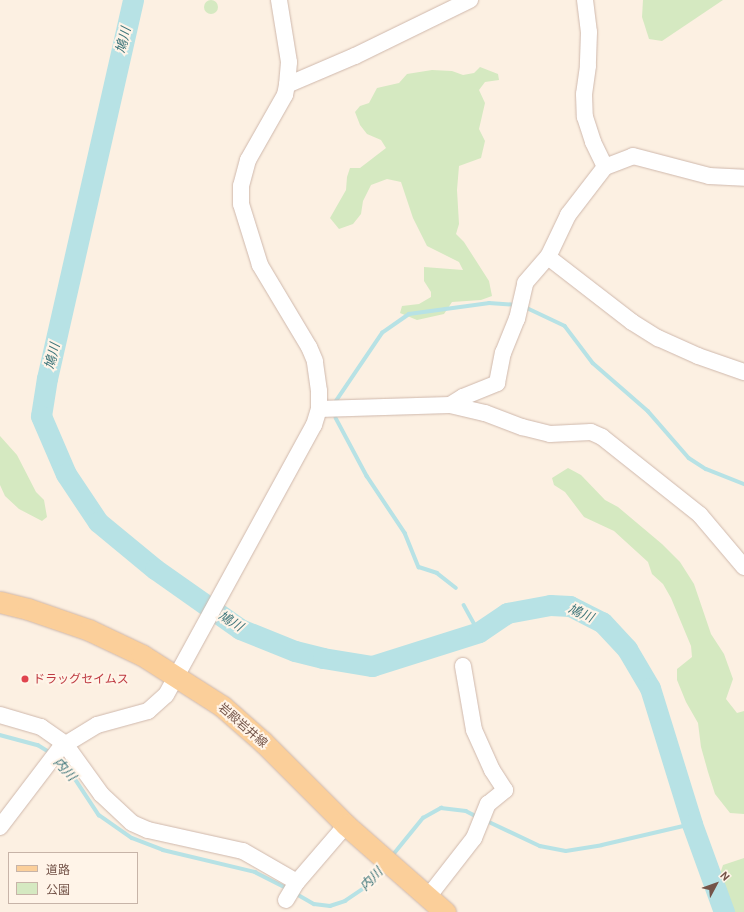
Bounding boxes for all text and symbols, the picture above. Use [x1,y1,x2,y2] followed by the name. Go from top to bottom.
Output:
[112,26,134,54] water label: 鳩川
[41,342,63,370] water label: 鳩川
[566,601,596,625] water label: 鳩川
[216,607,246,635] water label: 鳩川
[33,672,129,686] place label: ドラッグセイムス
[20,674,30,684] marker: ドラッグセイムス
[216,700,270,750] street label: 岩殿岩井線
[51,754,79,784] water label: 内川
[8,852,138,904] legend
[46,862,70,877] text: 道路
[356,864,386,894] water label: 内川
[696,864,736,904] north arrow
[717,869,733,884] text: N
[46,882,70,897] text: 公園

